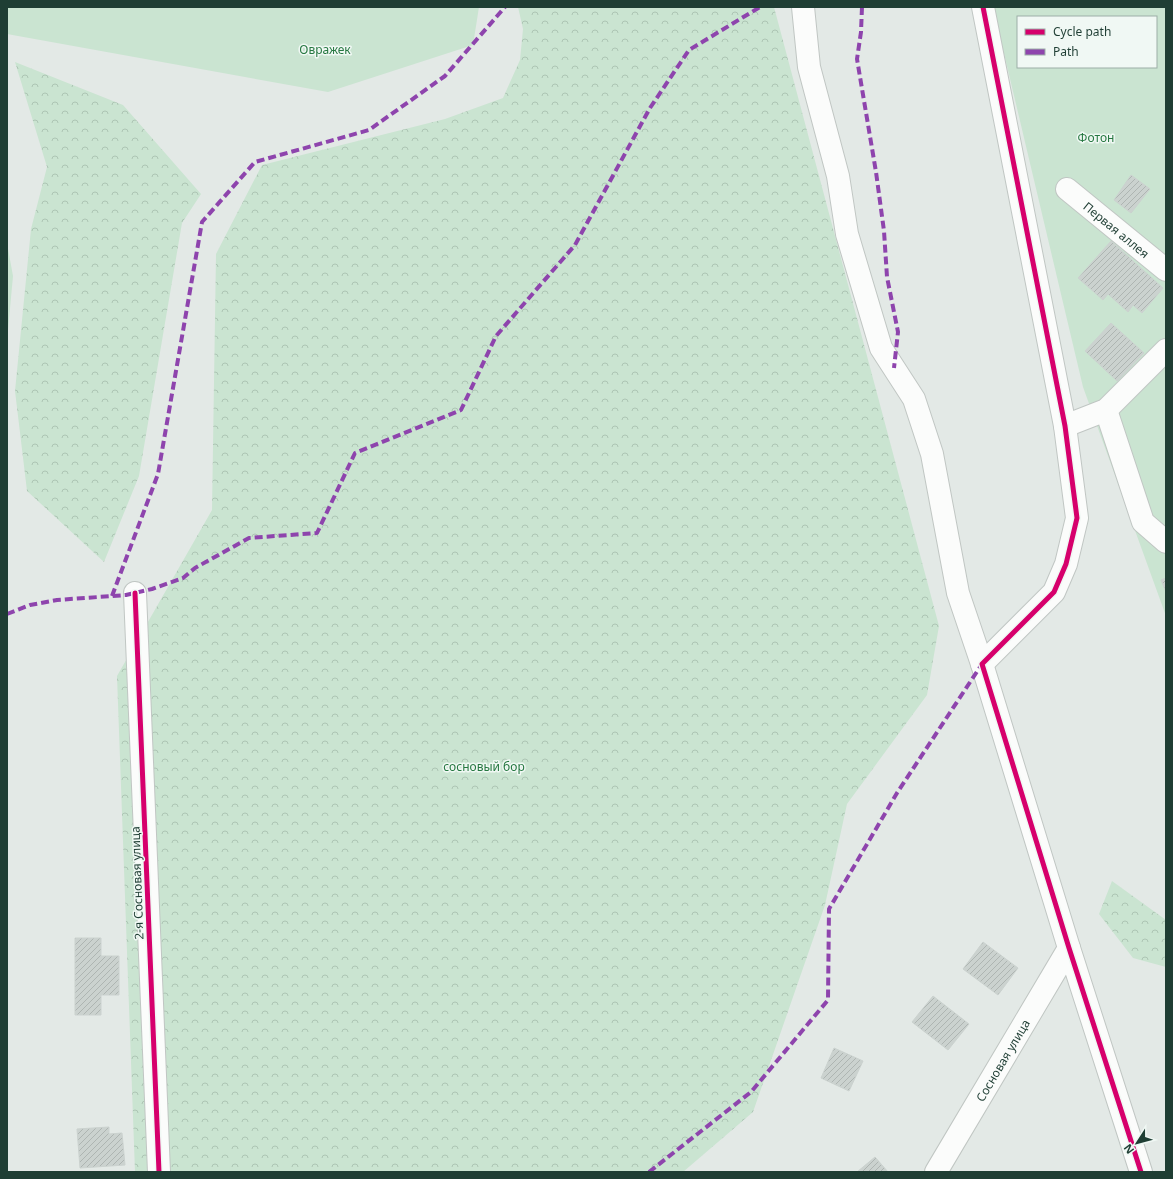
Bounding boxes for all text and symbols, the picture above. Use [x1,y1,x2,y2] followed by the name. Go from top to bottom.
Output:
[1017,16,1157,68] legend
[1053,23,1111,40] text: Cycle path
[299,41,351,58] park label: Овражек
[1053,43,1079,60] text: Path
[1078,129,1114,146] park label: Фотон
[1080,197,1153,262] street label: Первая аллея
[443,758,525,775] park label: сосновый бор
[127,826,147,940] street label: 2-я Сосновая улица
[971,1016,1033,1104] street label: Сосновая улица
[1117,1123,1157,1163] north arrow
[1120,1141,1137,1157] text: N

